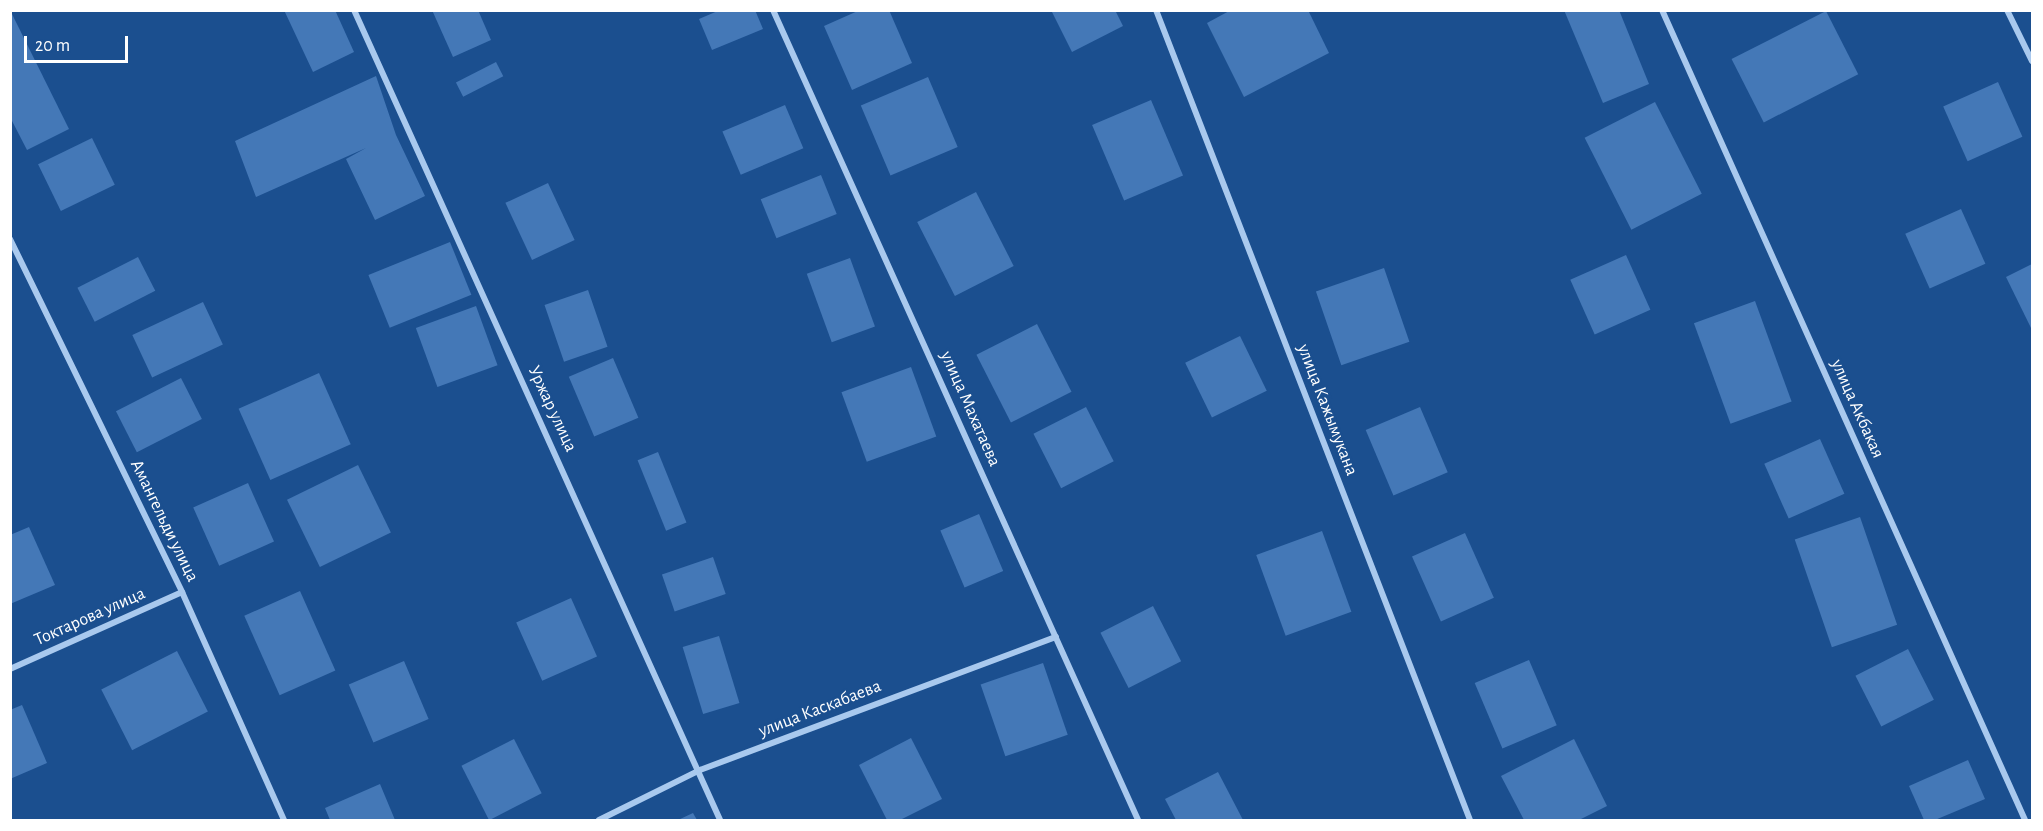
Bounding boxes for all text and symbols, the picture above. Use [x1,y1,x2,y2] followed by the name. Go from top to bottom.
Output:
[27,24,130,62] scale bar
[35,37,70,55] text: 20 m
[1292,341,1362,479] street label: улица Кажымукана
[935,348,1005,470] street label: улица Махатаева
[1826,356,1888,462] street label: улица Акбакая
[523,363,581,455] street label: Уржар улица
[125,456,203,586] street label: Амангельди улица
[31,583,149,651] street label: Токтарова улица
[756,676,884,742] street label: улица Каскабаева

